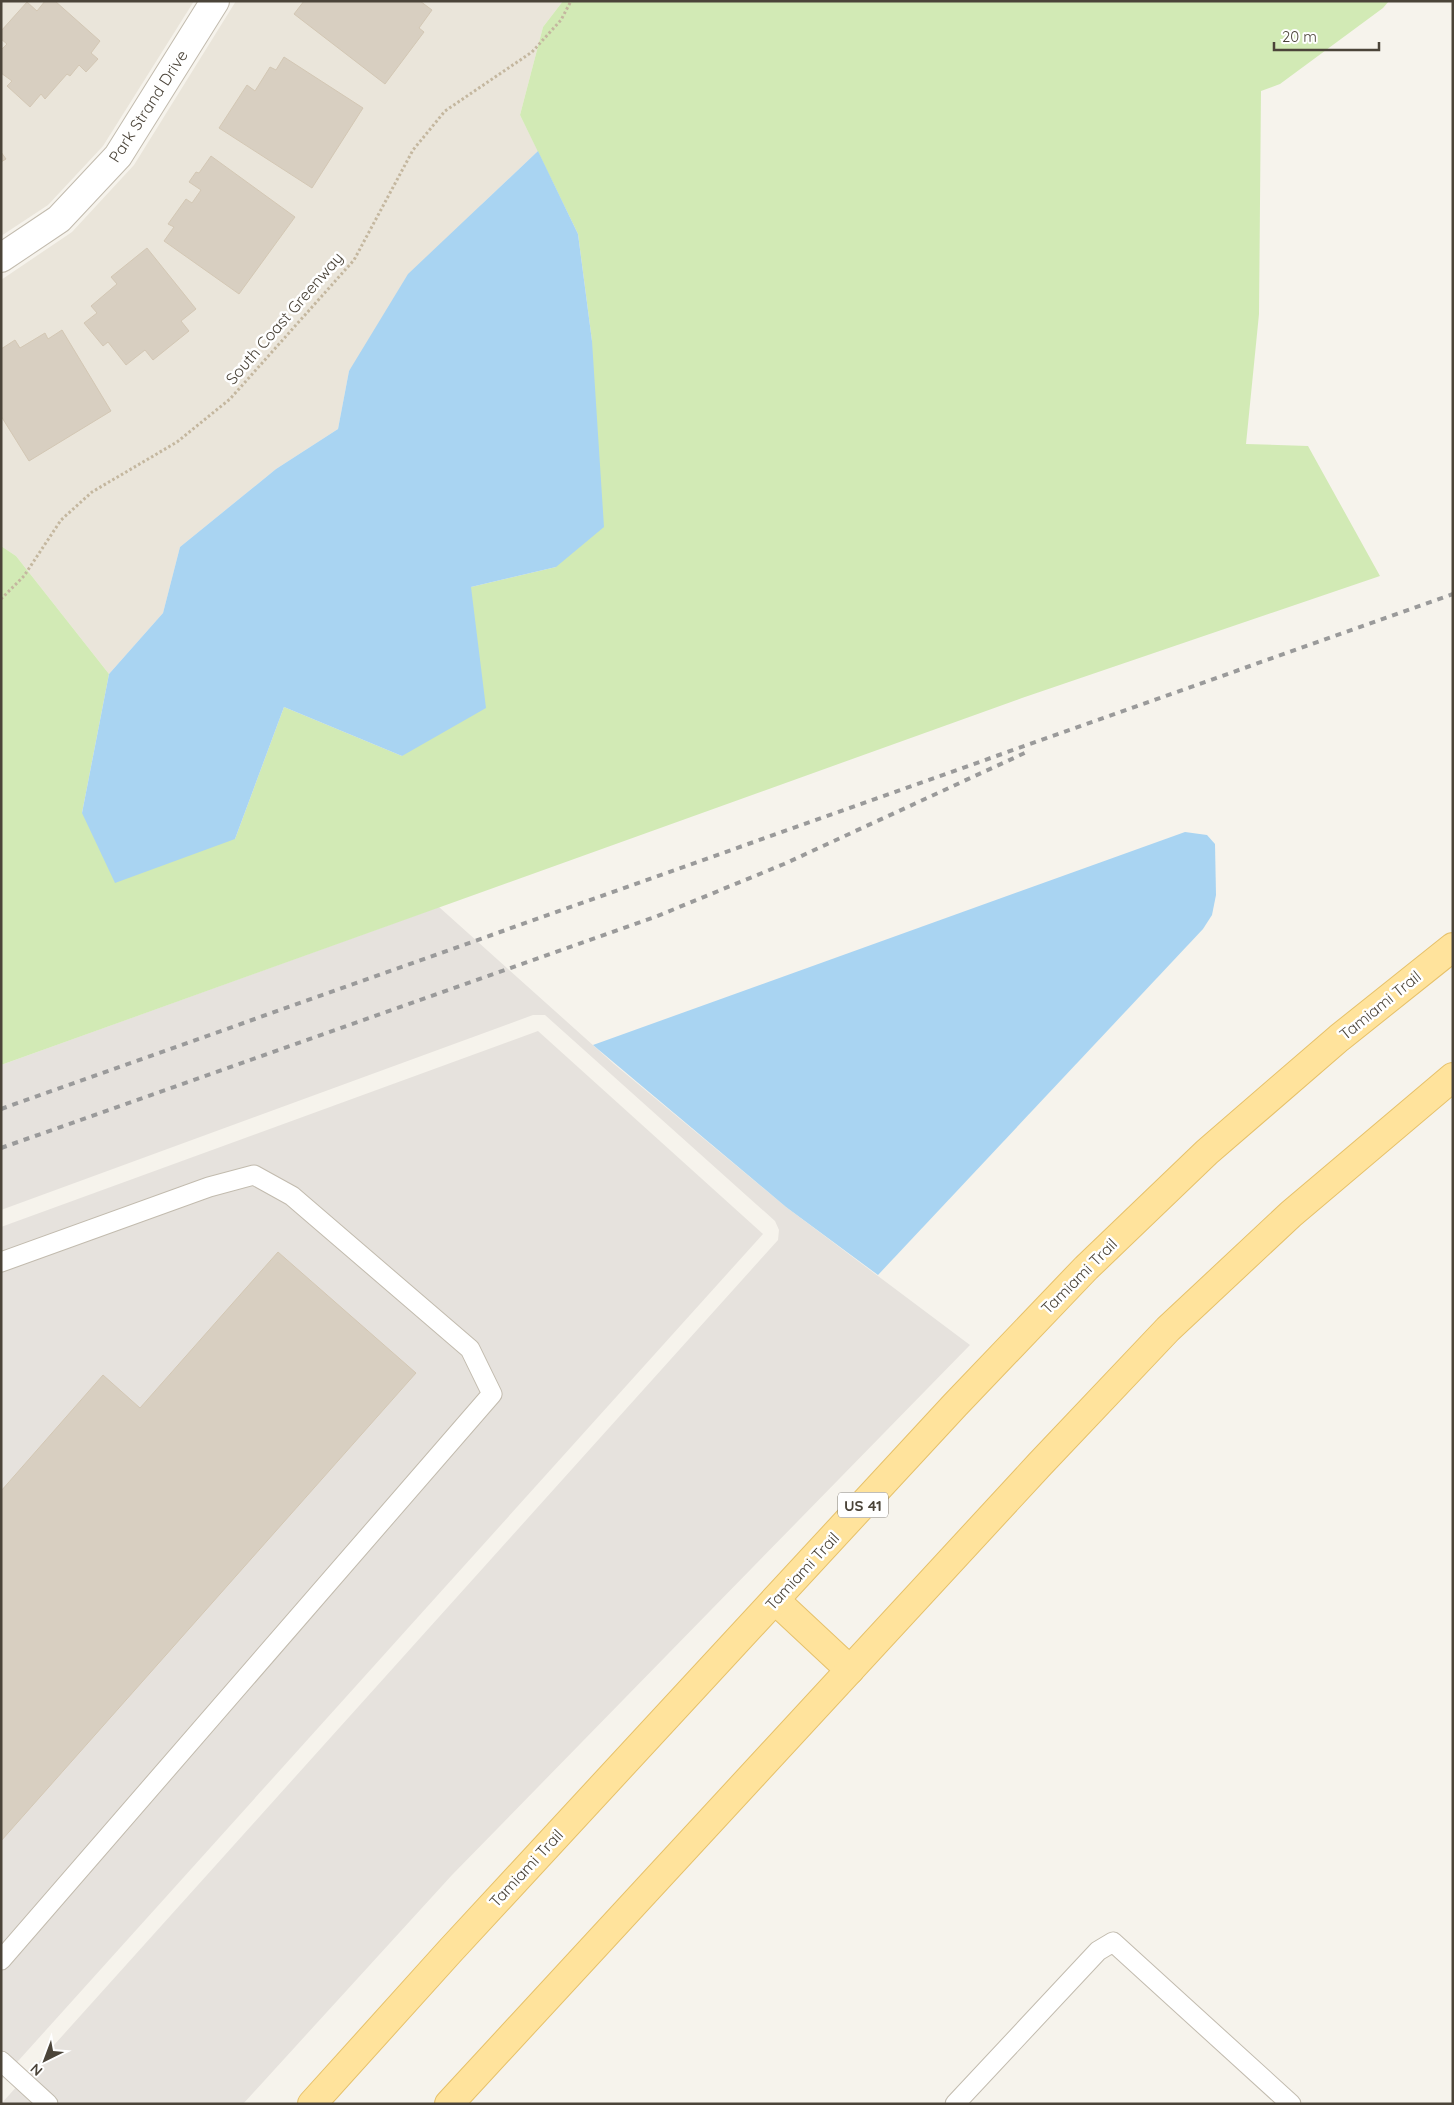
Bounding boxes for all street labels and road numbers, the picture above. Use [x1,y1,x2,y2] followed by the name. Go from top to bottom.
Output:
[104,46,192,166] street label: Park Strand Drive
[221,248,347,388] street label: South Coast Greenway
[1335,966,1425,1044] street label: Tamiami Trail
[1037,1234,1121,1318] street label: Tamiami Trail
[838,1492,888,1518] road number: US 41
[761,1528,843,1614] street label: Tamiami Trail
[485,1825,567,1911] street label: Tamiami Trail

